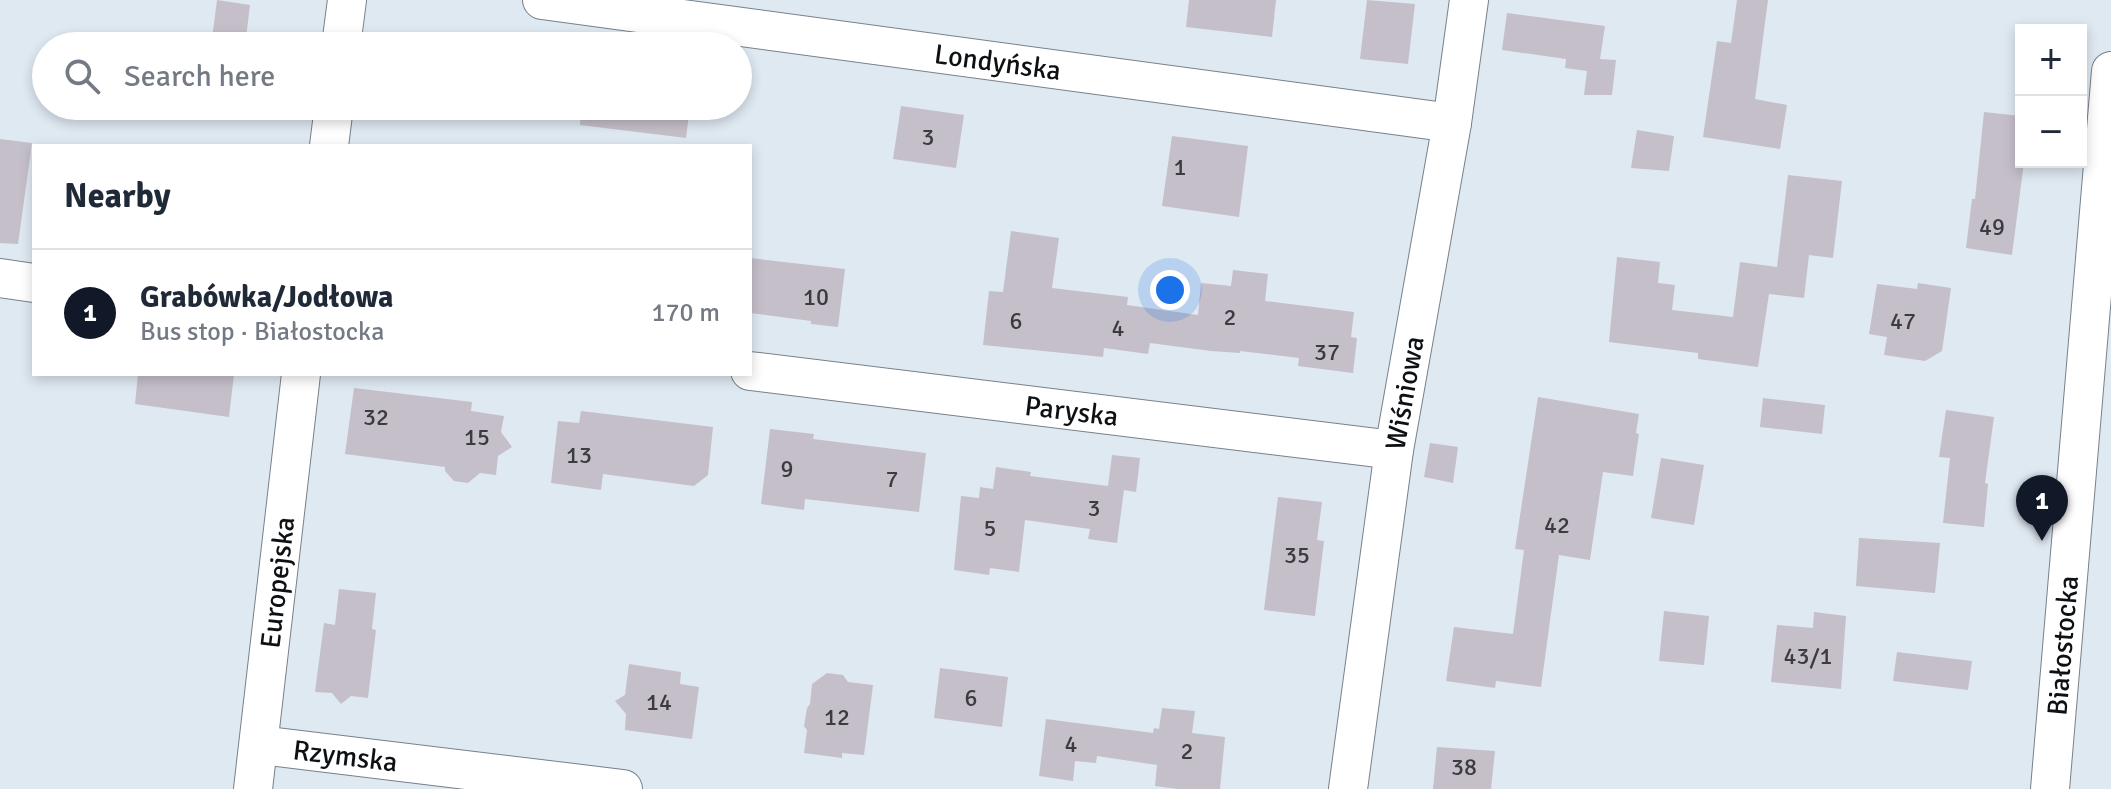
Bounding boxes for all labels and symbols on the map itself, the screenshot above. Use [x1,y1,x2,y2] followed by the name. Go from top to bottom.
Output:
[932,37,1063,88] street label: Londyńska
[922,122,934,152] house number: 3
[1174,152,1186,182] house number: 1
[1979,212,2005,242] house number: 49
[1150,270,1190,310] your location
[803,282,829,312] house number: 10
[1224,302,1236,332] house number: 2
[1010,306,1022,336] house number: 6
[1890,306,1916,336] house number: 47
[1112,313,1125,343] house number: 4
[1378,334,1432,453] street label: Wiśniowa
[1314,337,1340,367] house number: 37
[1023,389,1120,434] street label: Paryska
[363,402,389,432] house number: 32
[464,422,490,452] house number: 15
[566,440,592,470] house number: 13
[781,454,793,484] house number: 9
[886,464,898,494] house number: 7
[2016,475,2068,541] pin: 1
[1088,493,1100,523] house number: 3
[1544,510,1570,540] house number: 42
[984,513,996,543] house number: 5
[253,515,302,650] street label: Europejska
[1284,540,1310,570] house number: 35
[2040,574,2086,717] street label: Białostocka
[1783,641,1833,671] house number: 43/1
[965,683,977,713] house number: 6
[646,687,672,717] house number: 14
[824,702,850,732] house number: 12
[1065,729,1078,759] house number: 4
[291,733,400,780] street label: Rzymska
[1181,736,1193,766] house number: 2
[1451,752,1477,782] house number: 38

